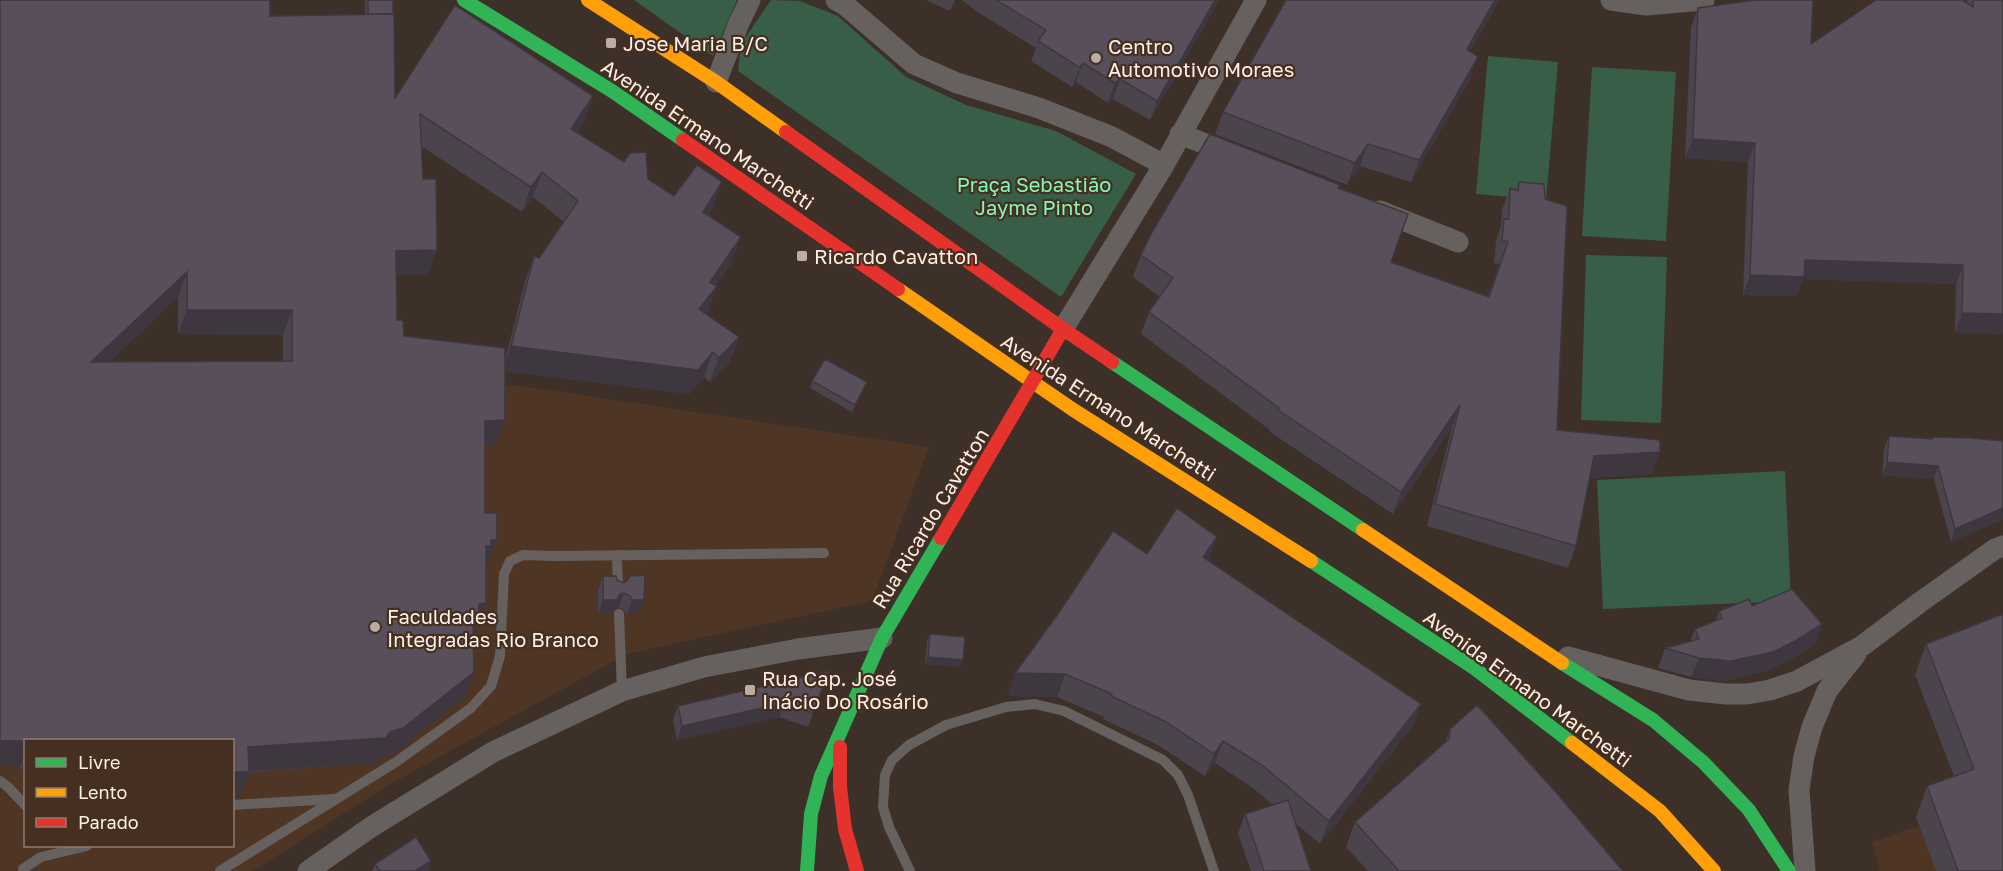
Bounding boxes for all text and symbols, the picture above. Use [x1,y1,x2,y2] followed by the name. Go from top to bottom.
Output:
[623,31,768,55] place label: Jose Maria B/C
[1108,34,1294,81] place label: Centro Automotivo Moraes
[604,36,618,50] marker: Jose Maria B/C
[1089,51,1103,65] marker: Centro Automotivo Moraes
[597,54,819,214] street label: Avenida Ermano Marchetti
[957,172,1111,219] park label: Praça Sebastião Jayme Pinto
[814,244,978,268] place label: Ricardo Cavatton
[795,249,809,263] marker: Ricardo Cavatton
[997,329,1221,485] street label: Avenida Ermano Marchetti
[867,424,993,612] street label: Rua Ricardo Cavatton
[387,604,599,651] place label: Faculdades Integradas Rio Branco
[1419,604,1637,772] street label: Avenida Ermano Marchetti
[368,620,382,634] marker: Faculdades Integradas Rio Branco
[762,666,929,713] place label: Rua Cap. José Inácio Do Rosário
[743,683,757,697] marker: Rua Cap. José Inácio Do Rosário
[24,739,234,847] legend
[78,751,120,773] text: Livre
[78,781,127,803] text: Lento
[78,811,139,833] text: Parado

